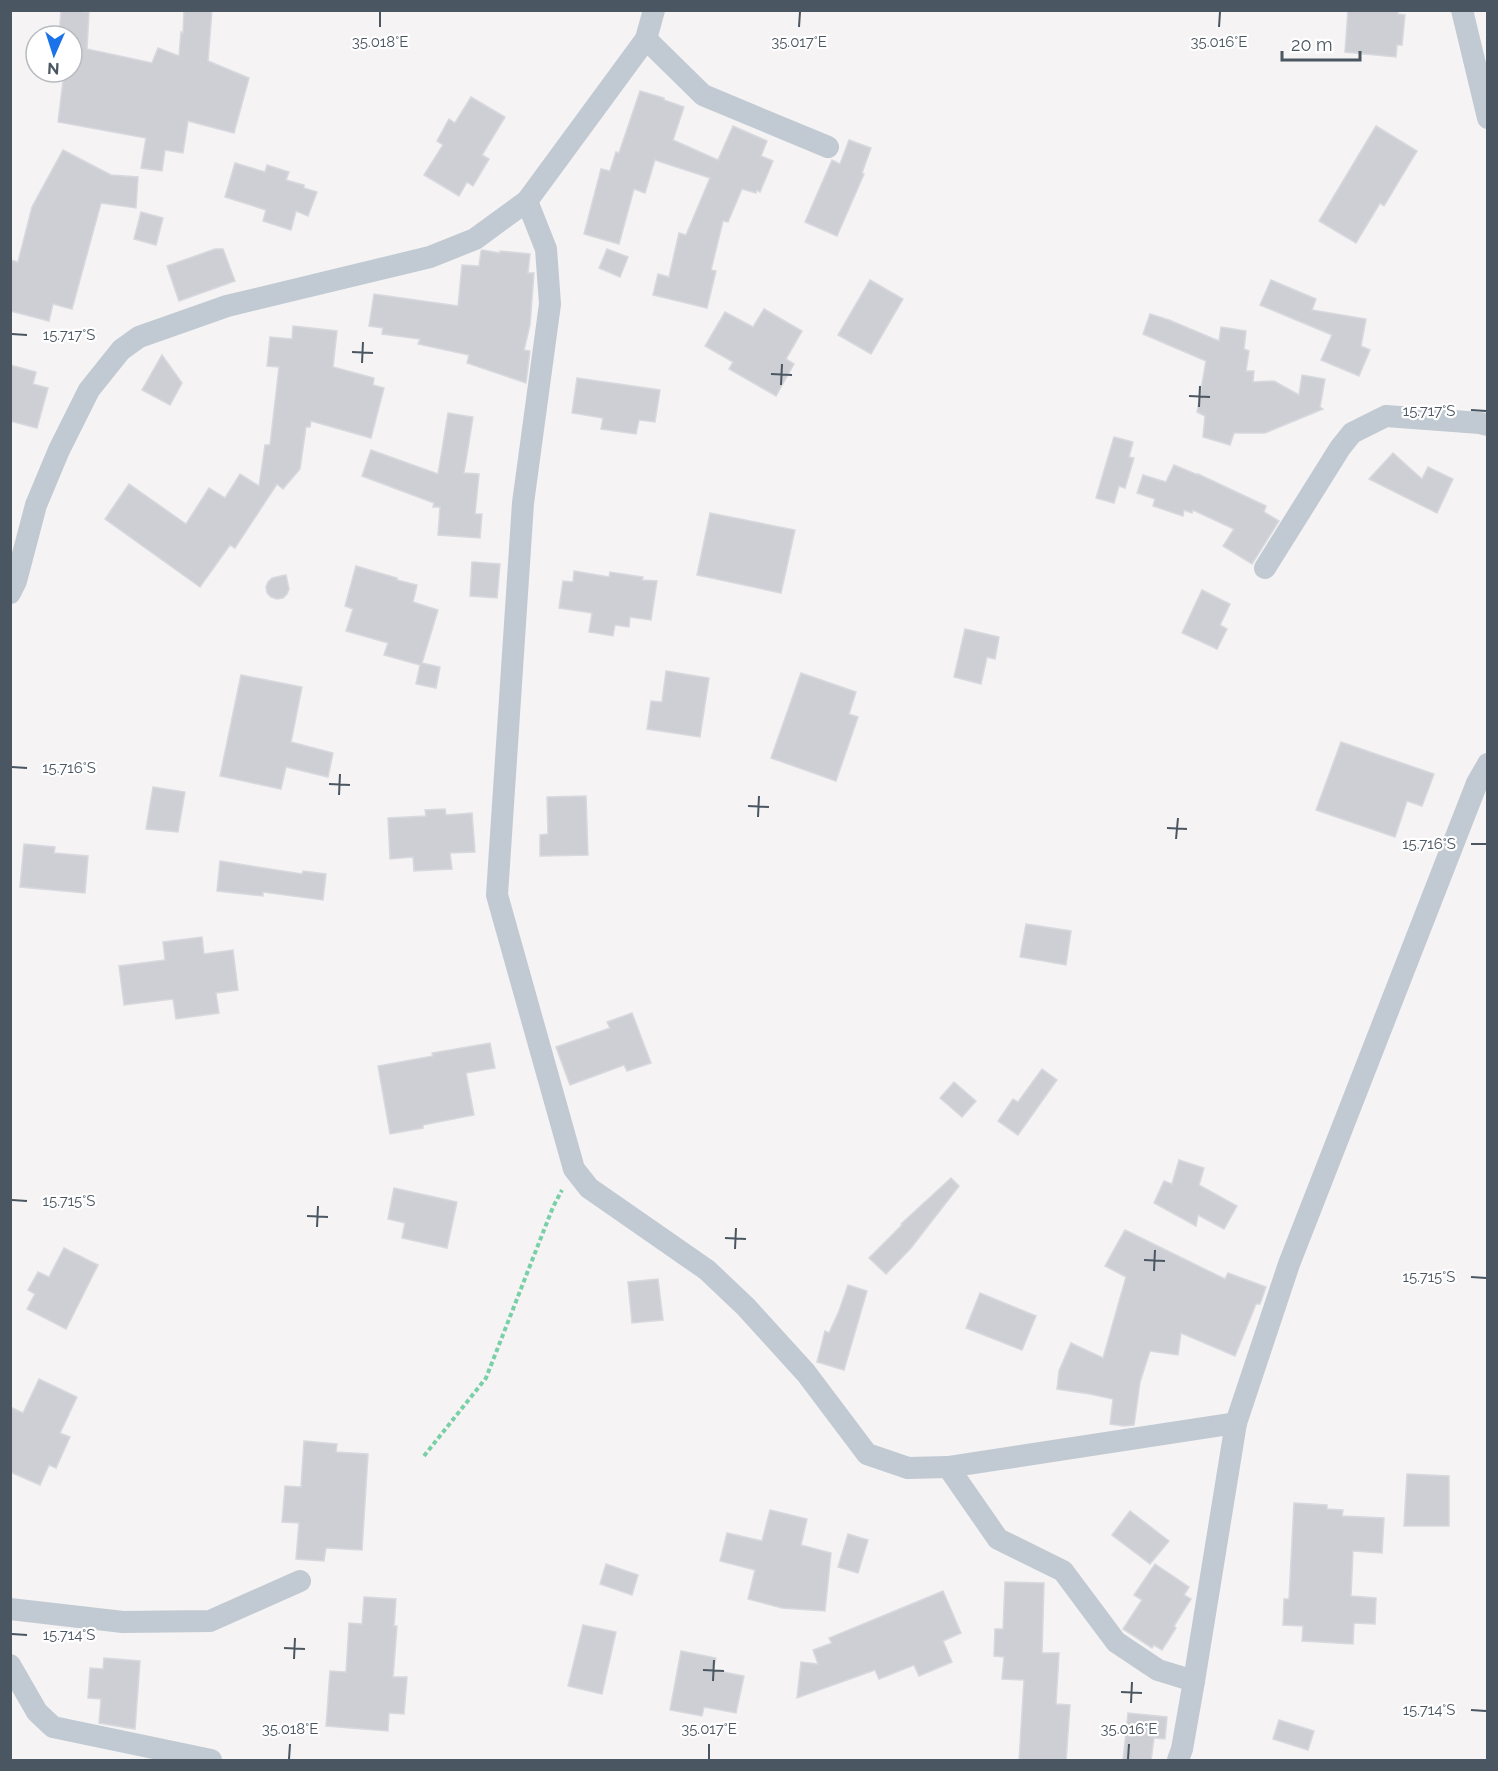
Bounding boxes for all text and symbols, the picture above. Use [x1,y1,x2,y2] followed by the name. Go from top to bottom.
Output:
[24,24,84,84] north arrow
[1282,24,1360,62] scale bar
[352,33,408,51] text: 35.018°E
[771,33,827,51] text: 35.017°E
[1191,33,1247,51] text: 35.016°E
[1291,34,1333,55] text: 20 m
[47,59,60,78] text: N
[43,326,95,344] text: 15.717°S
[1403,402,1455,420] text: 15.717°S
[42,759,96,777] text: 15.716°S
[1402,835,1456,853] text: 15.716°S
[43,1192,95,1210] text: 15.715°S
[1403,1268,1455,1286] text: 15.715°S
[43,1626,95,1644] text: 15.714°S
[1403,1701,1455,1719] text: 15.714°S
[262,1720,318,1738] text: 35.018°E
[681,1720,737,1738] text: 35.017°E
[1101,1720,1157,1738] text: 35.016°E

